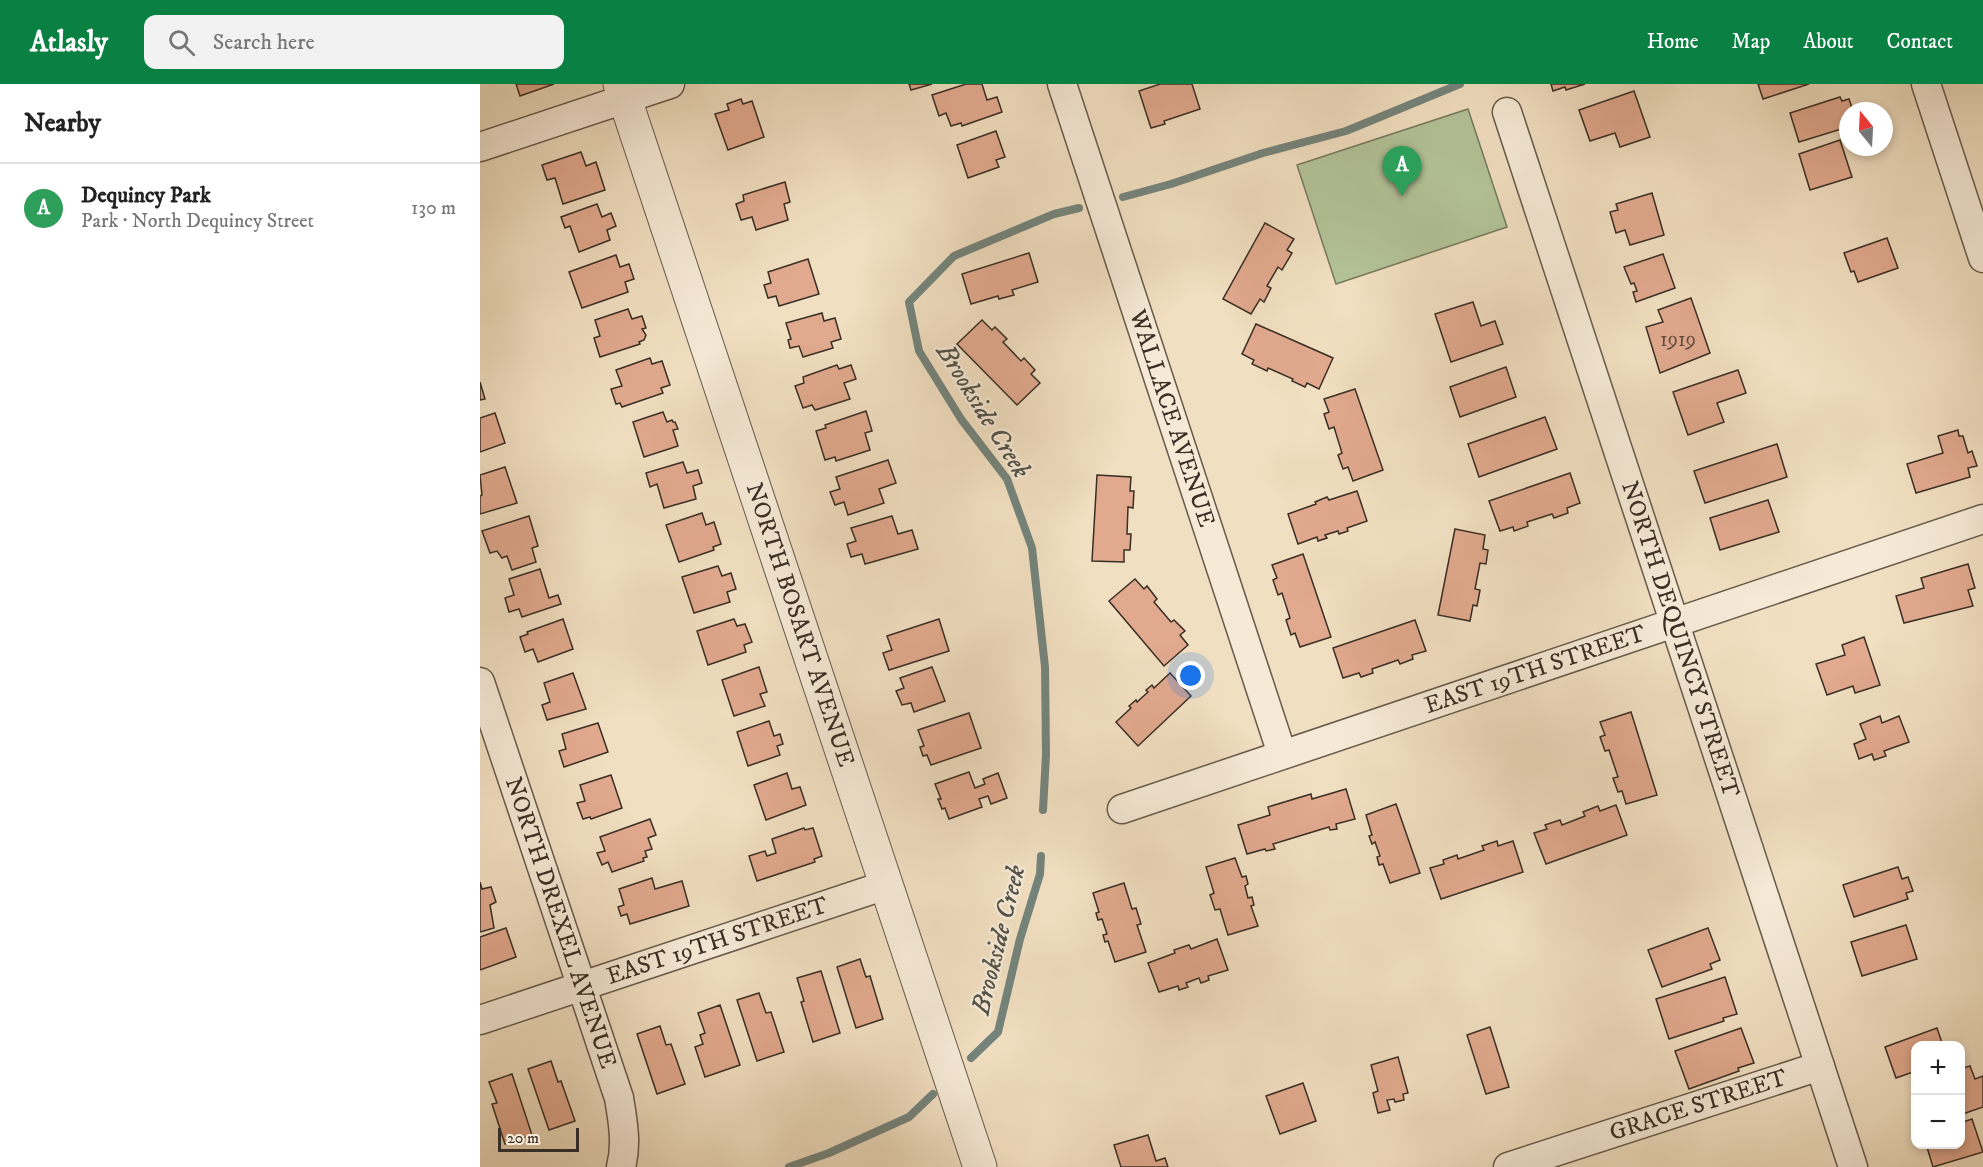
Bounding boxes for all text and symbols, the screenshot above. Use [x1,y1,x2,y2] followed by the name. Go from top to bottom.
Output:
[144,15,564,69] search box
[30,25,108,60] text: Atlasly
[165,26,198,59] icon: search
[213,29,315,56] text: Search here
[1647,29,1699,55] text: Home
[1732,29,1770,55] text: Map
[1803,29,1854,55] text: About
[1887,29,1953,55] text: Contact
[1839,102,1893,156] north arrow
[24,107,101,140] text: Nearby
[1382,147,1422,196] pin: A
[81,182,211,209] text: Dequincy Park
[37,196,50,221] text: A
[411,196,456,221] text: 130 m
[81,209,314,234] text: Park · North Dequincy Street
[1122,305,1221,531] street label: WALLACE AVENUE
[1660,327,1696,353] house number: 1919
[928,337,1038,485] water label: Brookside Creek
[1614,477,1746,801] street label: NORTH DEQUINCY STREET
[739,479,861,771] street label: NORTH BOSART AVENUE
[1421,619,1650,721] street label: EAST 19TH STREET
[1176,661,1205,690] your location
[498,773,623,1072] street label: NORTH DREXEL AVENUE
[964,862,1034,1019] water label: Brookside Creek
[603,890,832,992] street label: EAST 19TH STREET
[1911,1041,1965,1149] map controls
[1911,1041,1965,1095] button: +
[1606,1063,1791,1148] street label: GRACE STREET
[1911,1095,1965,1149] button: −
[498,1125,579,1152] scale bar
[507,1128,539,1148] text: 20 m

